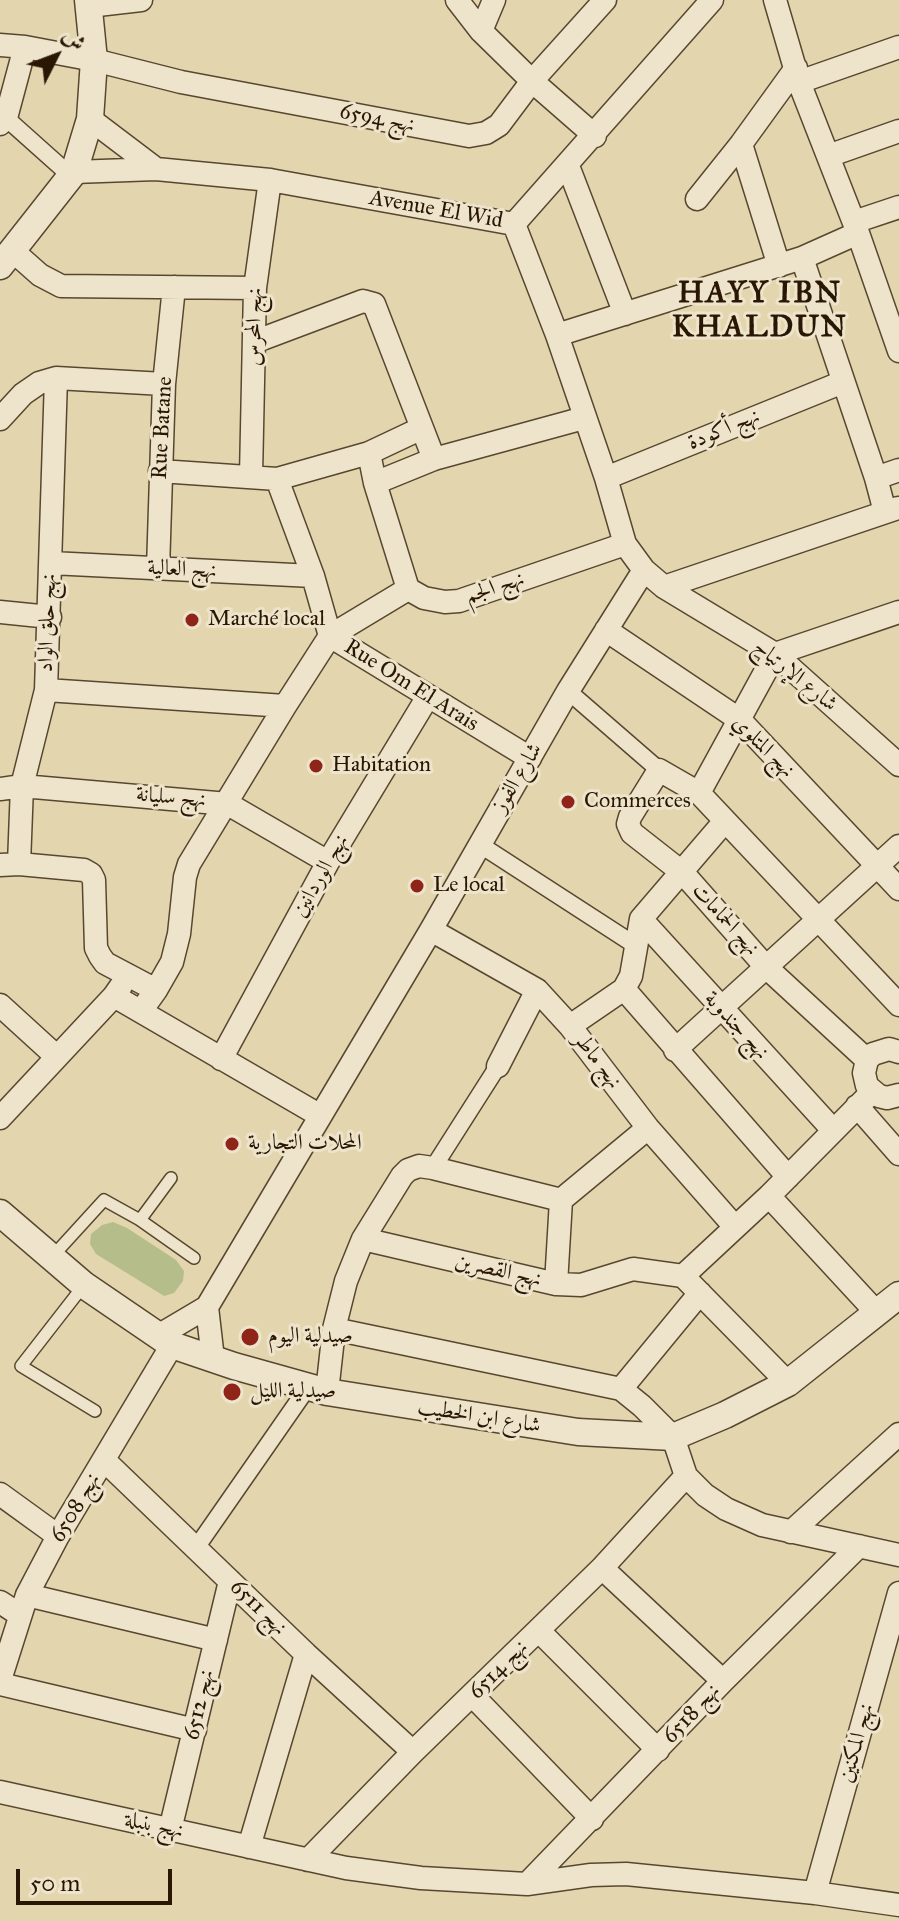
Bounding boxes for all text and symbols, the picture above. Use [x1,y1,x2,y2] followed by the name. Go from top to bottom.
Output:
[16,16,96,96] north arrow
[57,22,92,57] text: ش
[337,99,417,139] street label: نهج 6594
[367,185,505,235] street label: Avenue El Wid
[672,277,848,348] district label: HAYY IBN KHALDUN
[241,288,269,366] street label: نهج المحرس
[147,376,179,480] street label: Rue Batane
[684,404,764,456] street label: نهج أكودة
[146,555,218,585] street label: نهج العالية
[462,566,528,610] street label: نهج الجم
[33,573,63,673] street label: نهج حلق الواد
[208,607,325,633] place label: Marché local
[183,611,201,629] marker: Marché local
[339,634,483,738] street label: Rue Om El Arais
[747,634,843,718] street label: شارع الإرتياح
[726,710,800,784] street label: نهج المتلوي
[487,739,549,817] street label: شارع الفوز
[332,753,431,779] place label: Habitation
[307,757,325,775] marker: Habitation
[135,782,207,814] street label: نهج سليانة
[584,789,691,815] place label: Commerces
[559,793,577,811] marker: Commerces
[287,830,355,922] street label: نهج الوردانين
[433,873,505,899] place label: Le local
[408,877,426,895] marker: Le local
[686,878,764,962] street label: نهج الحمامات
[698,986,774,1066] street label: نهج جندوبة
[567,1027,627,1095] street label: نهج ماطر
[248,1131,362,1157] place label: المحلات التجارية
[223,1135,241,1153] marker: المحلات التجارية
[452,1248,544,1294] street label: نهج القصرين
[268,1324,353,1350] place label: صيدلية اليوم
[239,1326,261,1348] marker: صيدلية اليوم
[250,1379,336,1405] place label: صيدلية الليل
[221,1381,243,1403] marker: صيدلية الليل
[415,1394,543,1440] street label: شارع ابن الخطيب
[45,1468,107,1548] street label: نهج 6508
[224,1574,292,1642] street label: نهج 6511
[464,1635,534,1705] street label: نهج 6514
[179,1667,221,1743] street label: نهج 6512
[658,1679,726,1749] street label: نهج 6518
[833,1700,881,1786] street label: نهج المكنين
[122,1807,186,1845] street label: نهج بنبلة
[20,1853,176,1903] scale bar
[30,1868,80,1898] text: 50 m

